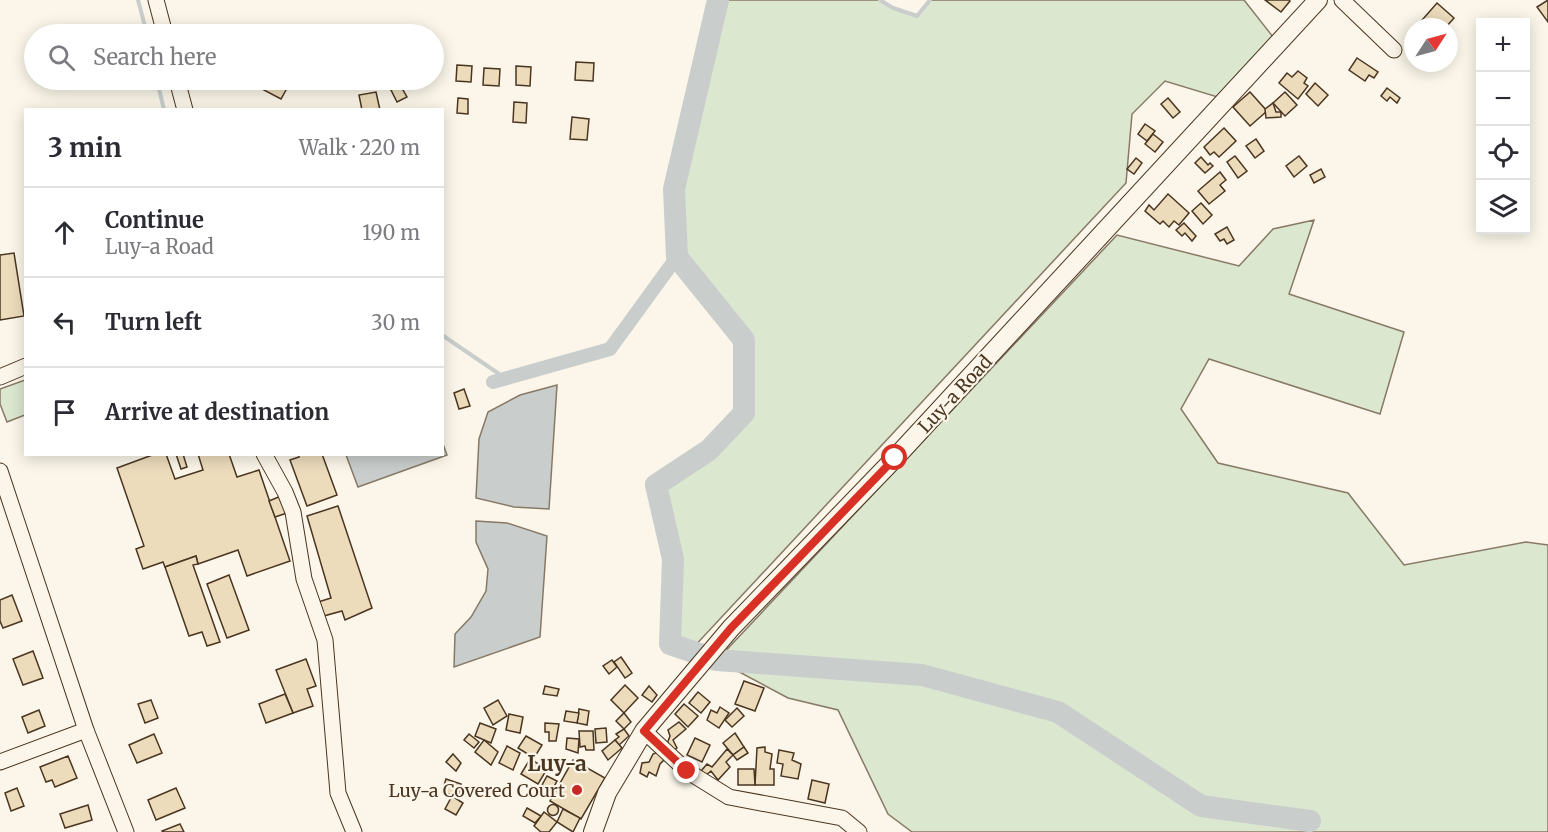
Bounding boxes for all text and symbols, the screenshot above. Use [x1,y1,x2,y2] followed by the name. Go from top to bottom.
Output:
[1404,18,1458,72] north arrow
[1476,18,1530,234] map controls
[1476,18,1530,72] button: +
[24,24,444,90] search box
[45,41,78,74] icon: search
[93,43,216,71] text: Search here
[1476,72,1530,126] button: −
[1476,126,1530,180] button: locate
[48,131,122,164] text: 3 min
[299,135,420,160] text: Walk · 220 m
[1476,180,1530,234] button: layers
[105,206,204,234] text: Continue
[48,216,81,249] icon: ahead
[362,220,420,245] text: 190 m
[105,234,214,259] text: Luy-a Road
[48,306,81,339] icon: left
[105,308,202,336] text: Turn left
[371,310,420,335] text: 30 m
[913,350,997,438] street label: Luy-a Road
[48,396,81,429] icon: arrive
[105,398,329,426] text: Arrive at destination
[881,444,907,470] route start
[527,750,587,777] district label: Luy-a
[673,757,699,783] route end
[389,779,565,802] place label: Luy-a Covered Court
[570,783,584,797] marker: Luy-a Covered Court

